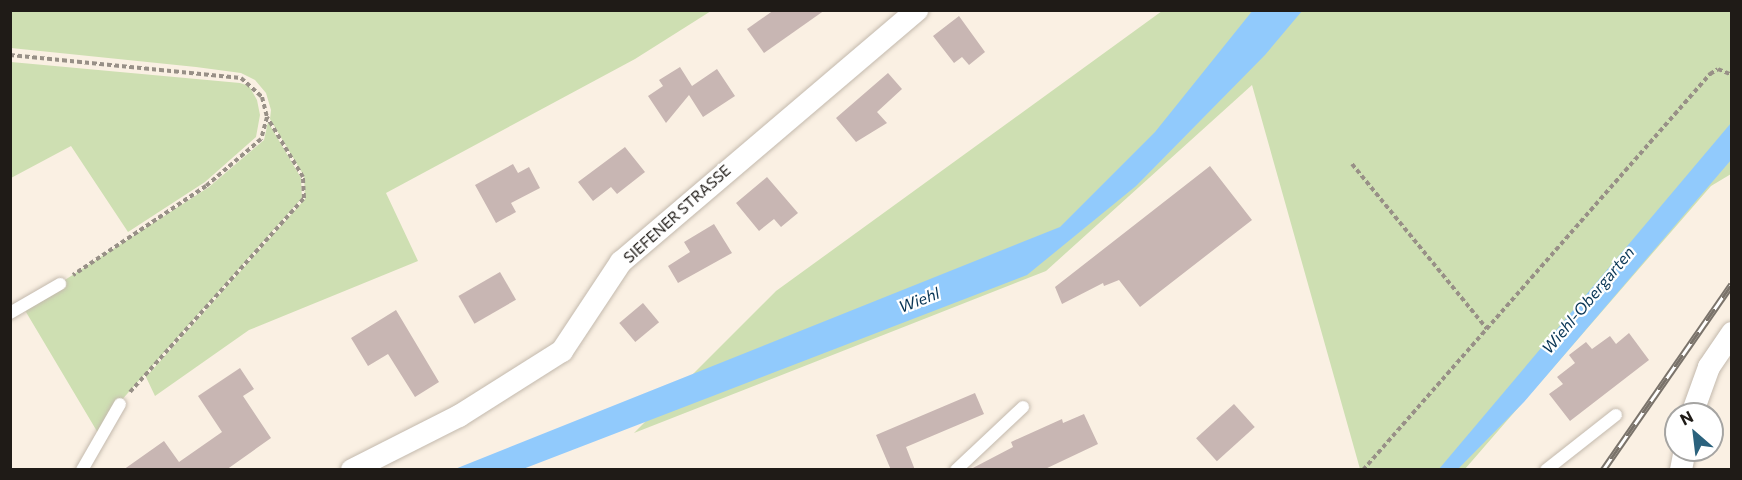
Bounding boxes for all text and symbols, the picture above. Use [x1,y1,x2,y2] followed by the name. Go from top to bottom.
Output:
[620,161,734,267] street label: SIEFENER STRASSE
[1538,243,1638,357] water label: Wiehl-Obergarten
[896,283,942,317] water label: Wiehl
[1664,402,1724,462] north arrow
[1676,406,1696,429] text: N

